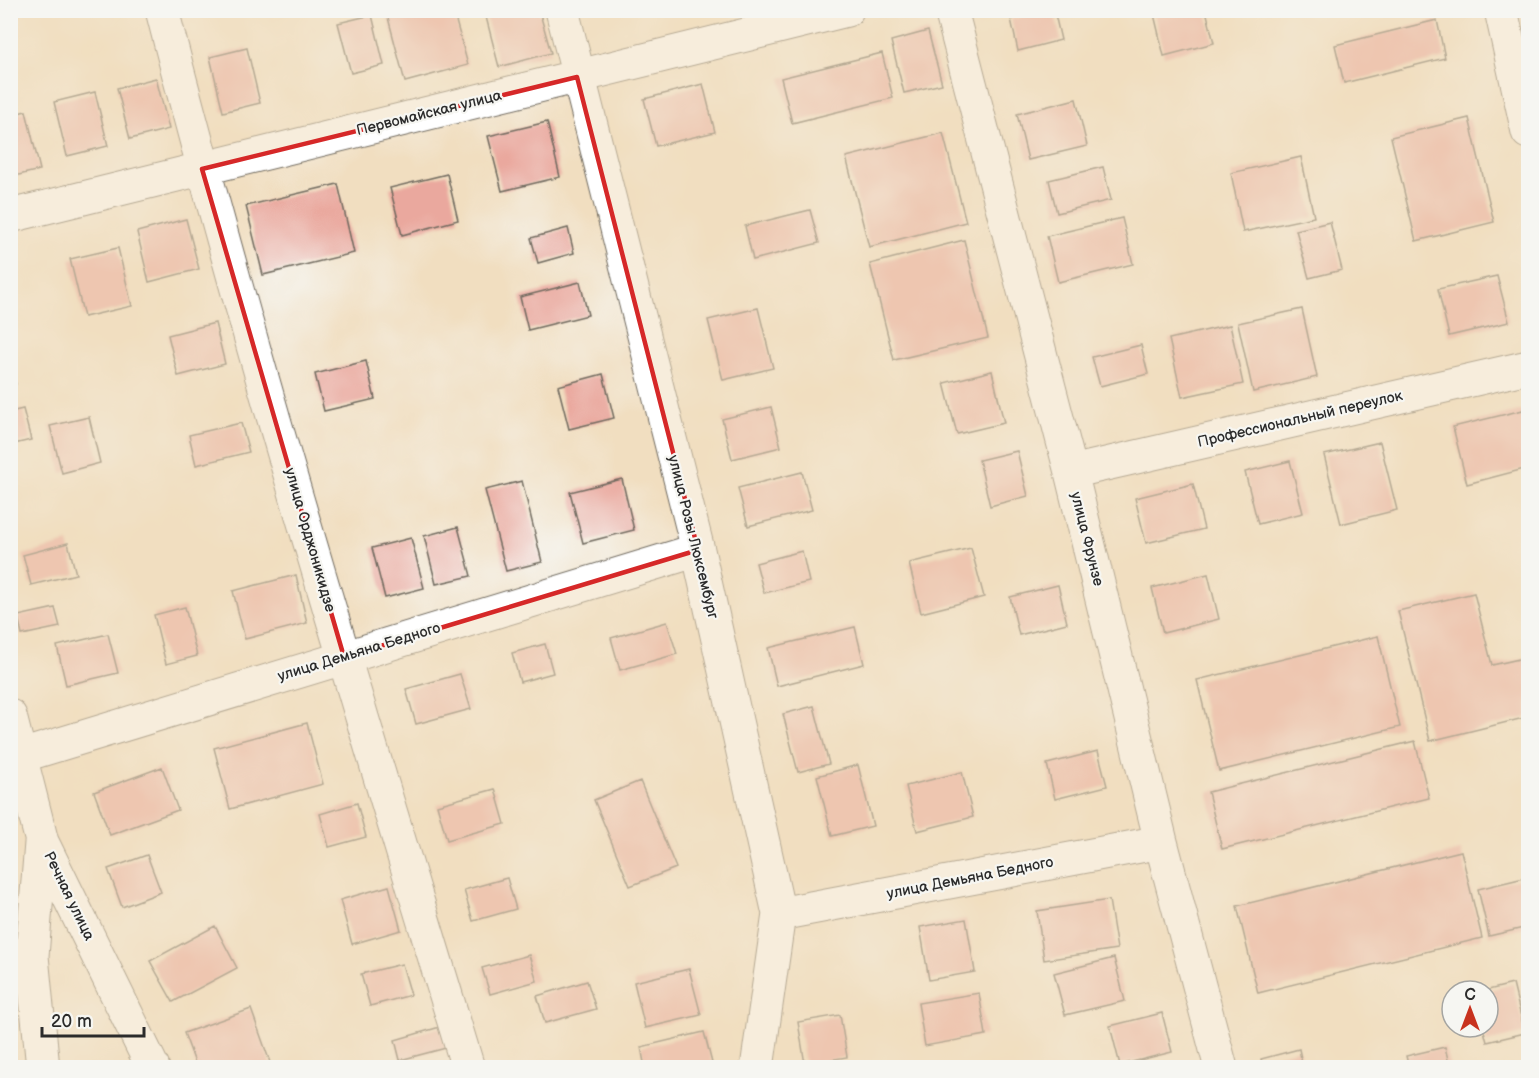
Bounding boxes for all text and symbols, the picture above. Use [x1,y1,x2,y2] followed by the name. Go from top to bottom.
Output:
[354,86,504,140] street label: Первомайская улица
[1196,386,1404,452] street label: Профессиональный переулок
[663,453,723,621] street label: улица Розы Люксембург
[280,466,340,614] street label: улица Орджоникидзе
[1066,490,1108,588] street label: улица Фрунзе
[275,618,443,686] street label: улица Демьяна Бедного
[39,848,99,944] street label: Речная улица
[885,853,1055,903] street label: улица Демьяна Бедного
[1440,979,1500,1039] north arrow
[1464,986,1476,1005] text: С
[42,1000,144,1038] scale bar
[51,1011,92,1032] text: 20 m

